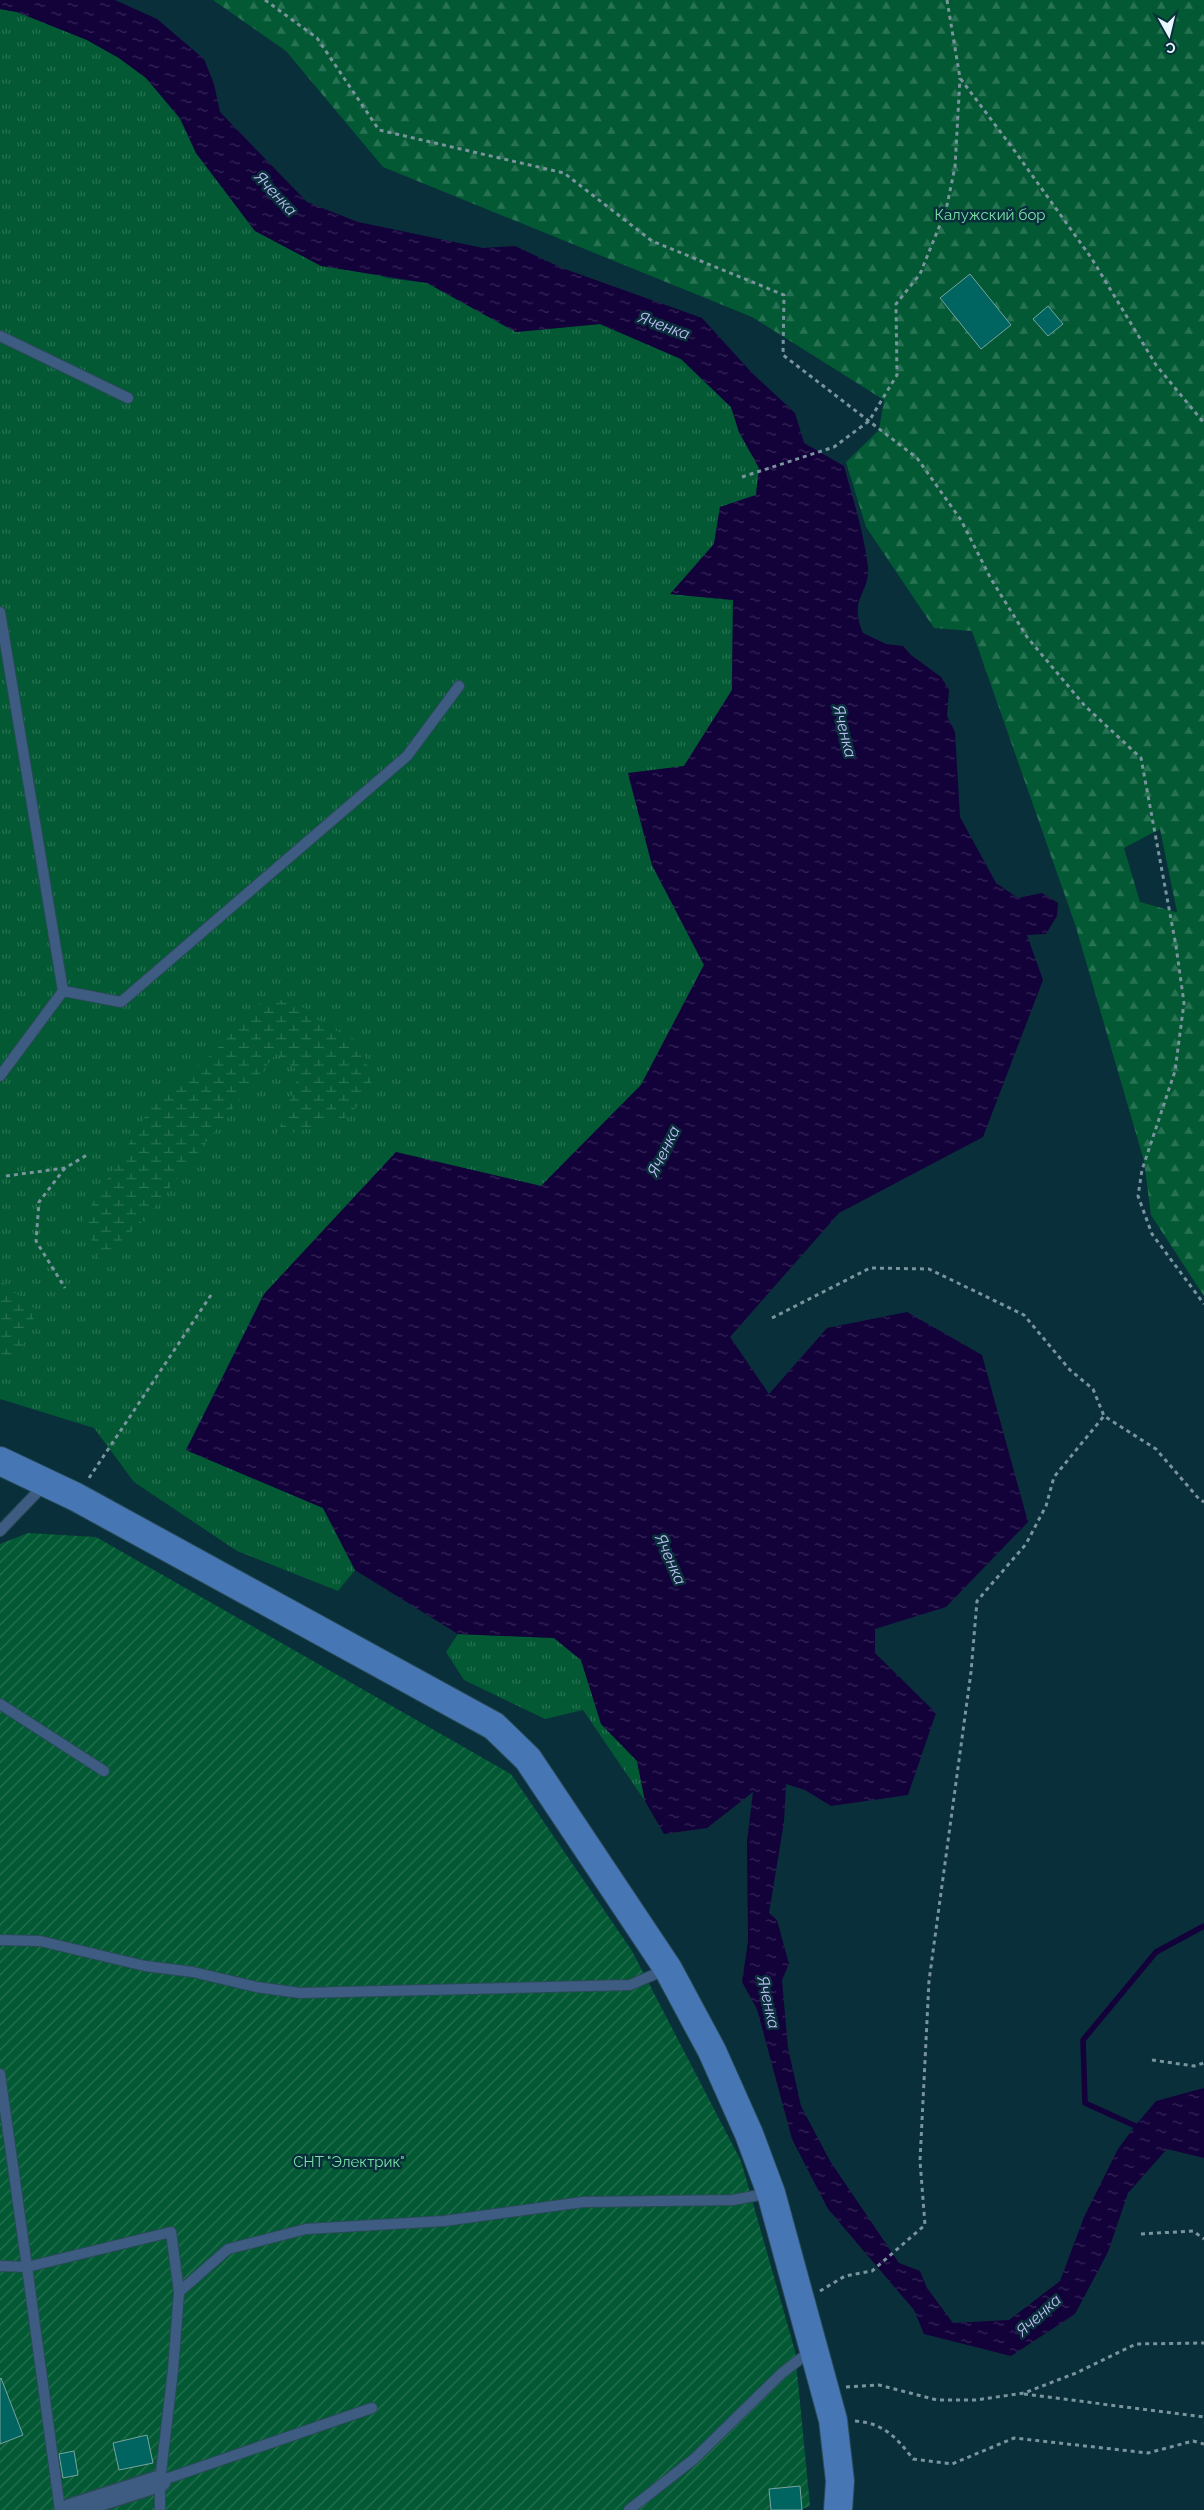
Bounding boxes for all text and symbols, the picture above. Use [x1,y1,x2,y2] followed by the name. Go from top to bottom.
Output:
[1144,10,1194,60] north arrow
[1165,39,1177,57] text: С
[250,167,301,220] water label: Яченка
[934,206,1046,224] park label: Калужский бор
[635,307,693,344] water label: Яченка
[829,703,860,760] water label: Яченка
[643,1122,684,1180] water label: Яченка
[651,1531,690,1588] water label: Яченка
[753,1974,784,2031] water label: Яченка
[293,2153,405,2171] park label: СНТ "Электрик"
[1012,2290,1065,2340] water label: Яченка

